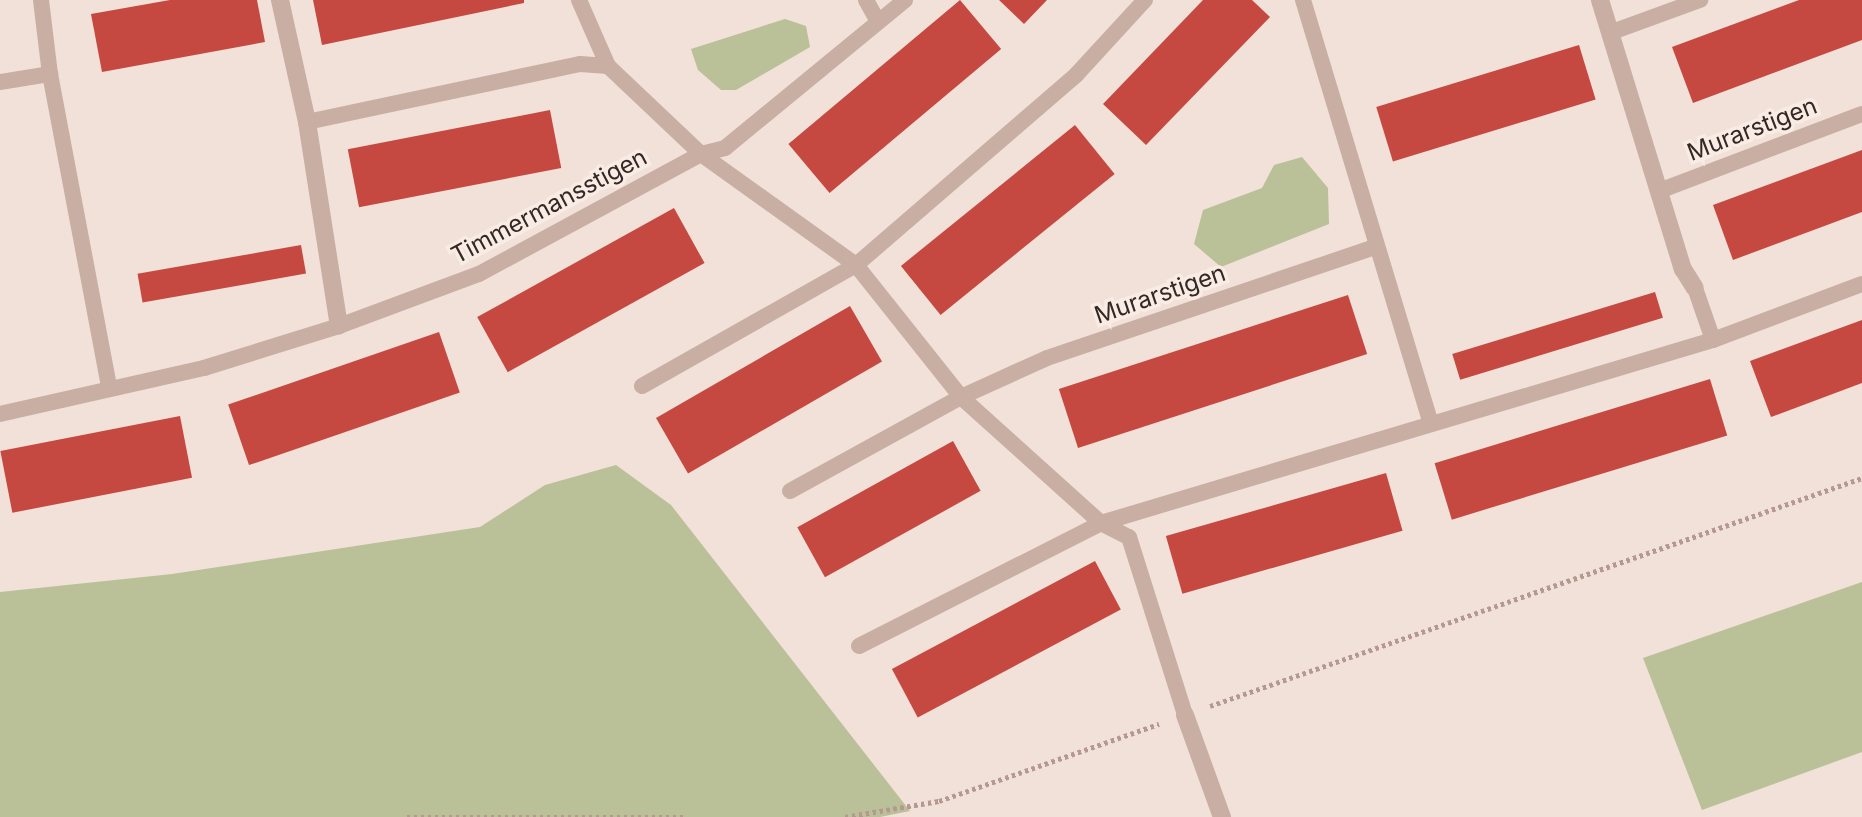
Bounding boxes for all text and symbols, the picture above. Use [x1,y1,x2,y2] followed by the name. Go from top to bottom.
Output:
[1683,91,1821,167] street label: Murarstigen
[446,142,652,270] street label: Timmermansstigen
[1091,258,1229,330] street label: Murarstigen

